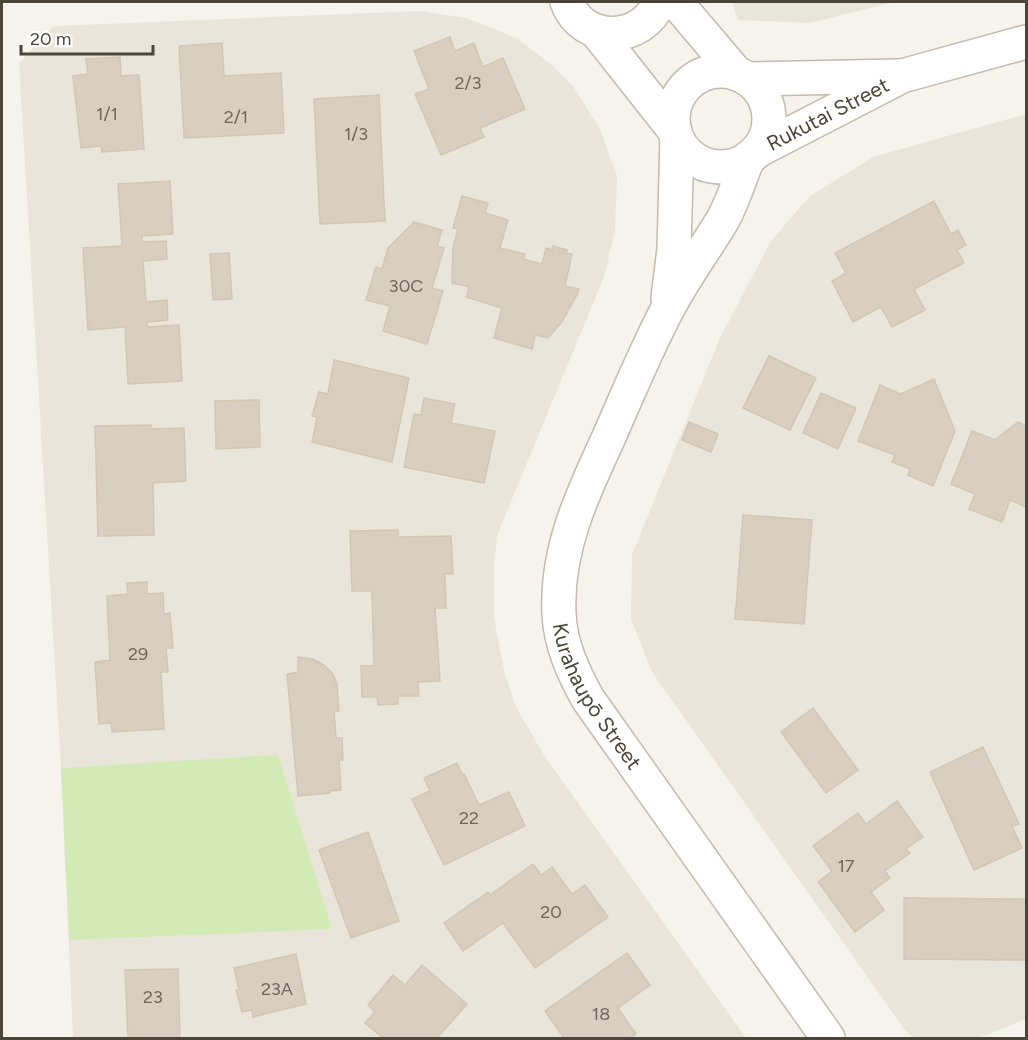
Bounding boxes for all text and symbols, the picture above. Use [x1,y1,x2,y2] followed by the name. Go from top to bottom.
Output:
[21,18,153,56] scale bar
[30,28,71,50] text: 20 m
[455,72,481,94] house number: 2/3
[762,72,893,156] street label: Rukutai Street
[96,103,118,125] house number: 1/1
[224,106,248,128] house number: 2/1
[344,123,368,145] house number: 1/3
[389,275,423,297] house number: 30C
[548,621,647,774] street label: Kurahaupō Street
[128,643,148,665] house number: 29
[459,807,479,829] house number: 22
[837,855,855,877] house number: 17
[540,901,562,923] house number: 20
[261,978,293,1000] house number: 23A
[143,986,163,1008] house number: 23
[592,1003,610,1025] house number: 18

